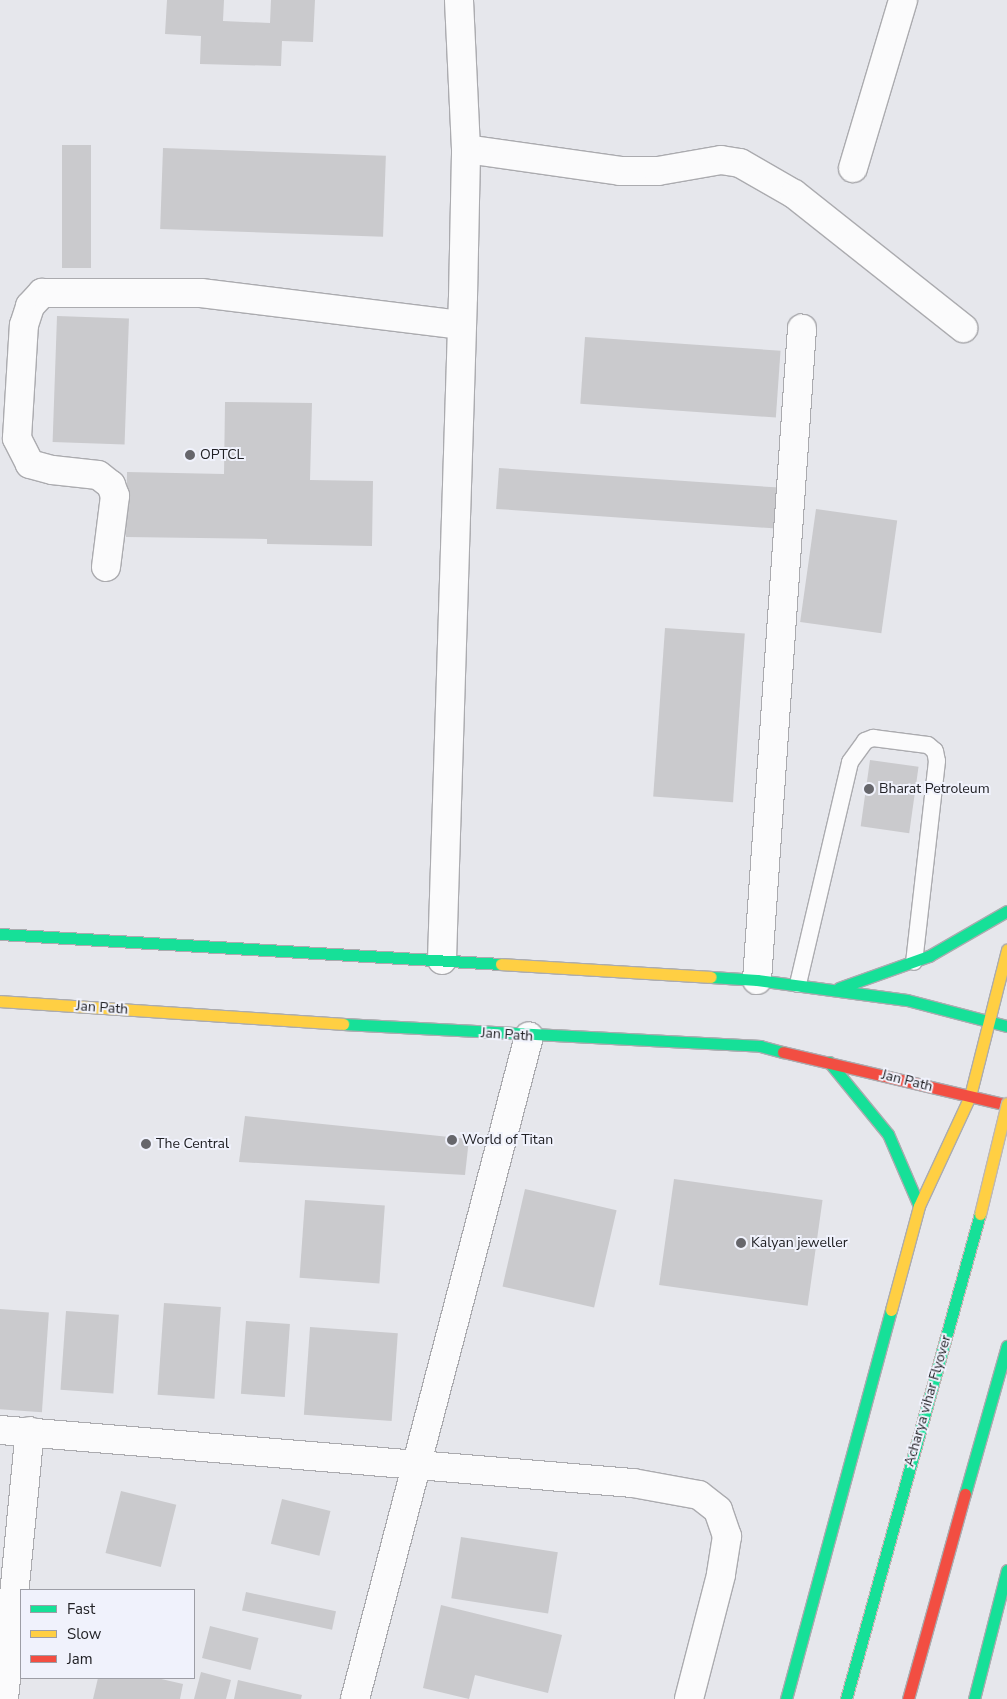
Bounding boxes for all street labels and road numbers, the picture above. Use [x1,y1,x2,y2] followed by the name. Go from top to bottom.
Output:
[75,998,129,1018] street label: Jan Path
[480,1025,534,1045] street label: Jan Path
[880,1067,934,1095] street label: Jan Path
[901,1333,955,1469] street label: Acharya vihar Flyover

